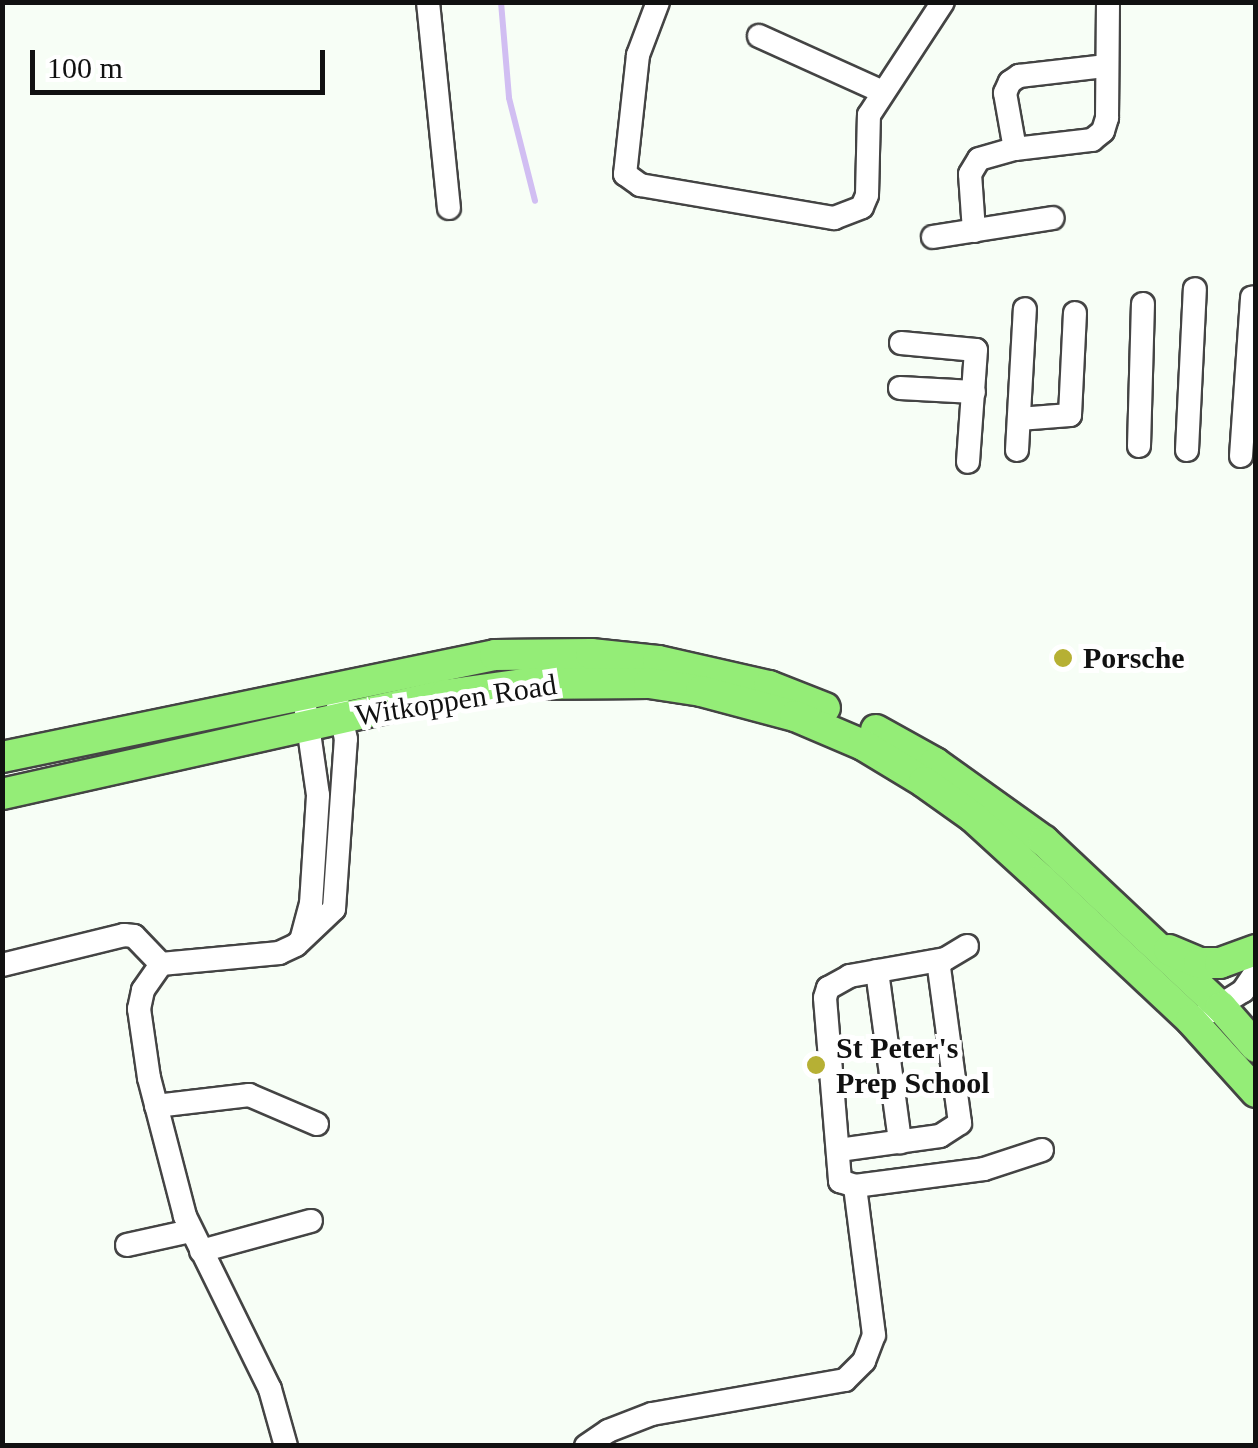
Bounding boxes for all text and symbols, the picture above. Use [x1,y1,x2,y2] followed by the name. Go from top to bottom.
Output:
[35,30,330,92] scale bar
[47,51,123,84] text: 100 m
[1083,640,1185,676] place label: Porsche
[1052,647,1074,669] marker: Porsche
[353,666,559,734] street label: Witkoppen Road
[836,1030,990,1100] place label: St Peter's Prep School
[805,1054,827,1076] marker: St Peter's Prep School

